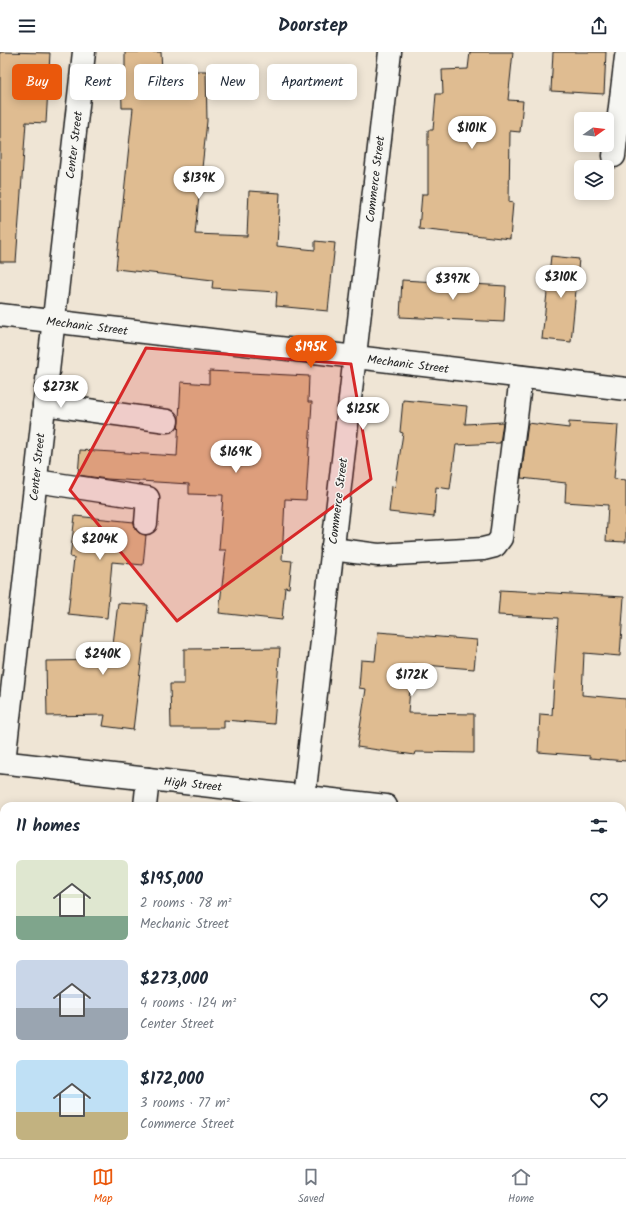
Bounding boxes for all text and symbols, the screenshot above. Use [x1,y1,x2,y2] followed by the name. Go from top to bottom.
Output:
[278,12,348,41] text: Doorstep
[16,15,38,37] icon: menu
[588,15,610,37] icon: share
[12,64,62,100] chip: Buy
[70,64,126,100] chip: Rent
[134,64,198,100] chip: Filters
[206,64,259,100] chip: New
[267,64,357,100] chip: Apartment
[61,110,88,180] street label: Center Street
[574,112,614,152] north arrow
[574,112,614,200] map controls
[444,116,500,150] pin: $101K
[457,118,487,139] text: $101K
[361,134,390,223] street label: Commerce Street
[574,160,614,200] button: layers
[171,166,227,200] pin: $139K
[182,168,216,189] text: $139K
[533,265,589,299] pin: $310K
[425,267,481,301] pin: $397K
[544,267,578,288] text: $310K
[435,269,471,290] text: $397K
[45,312,129,341] street label: Mechanic Street
[283,335,339,369] pin: $195K
[295,337,327,358] text: $195K
[366,350,450,379] street label: Mechanic Street
[33,375,89,409] pin: $273K
[43,377,79,398] text: $273K
[335,397,391,431] pin: $125K
[346,399,380,420] text: $125K
[24,432,51,502] street label: Center Street
[208,440,264,474] pin: $169K
[219,442,253,463] text: $169K
[324,456,353,545] street label: Commerce Street
[72,527,128,561] pin: $204K
[82,529,118,550] text: $204K
[75,642,131,676] pin: $240K
[85,644,121,665] text: $240K
[384,663,440,697] pin: $172K
[395,665,429,686] text: $172K
[163,772,223,797] street label: High Street
[16,813,80,840] text: 11 homes
[588,815,610,837] icon: filters
[140,866,203,893] text: $195,000
[48,876,96,924] icon: home
[588,889,610,911] icon: heart
[140,893,232,914] text: 2 rooms · 78 m²
[140,914,229,935] text: Mechanic Street
[140,966,208,993] text: $273,000
[48,976,96,1024] icon: home
[588,989,610,1011] icon: heart
[140,993,236,1014] text: 4 rooms · 124 m²
[140,1014,214,1035] text: Center Street
[140,1066,204,1093] text: $172,000
[48,1076,96,1124] icon: home
[588,1089,610,1111] icon: heart
[140,1093,230,1114] text: 3 rooms · 77 m²
[140,1114,234,1135] text: Commerce Street
[92,1166,114,1208] tab: Map
[298,1166,324,1208] tab: Saved
[508,1166,534,1208] tab: Home

